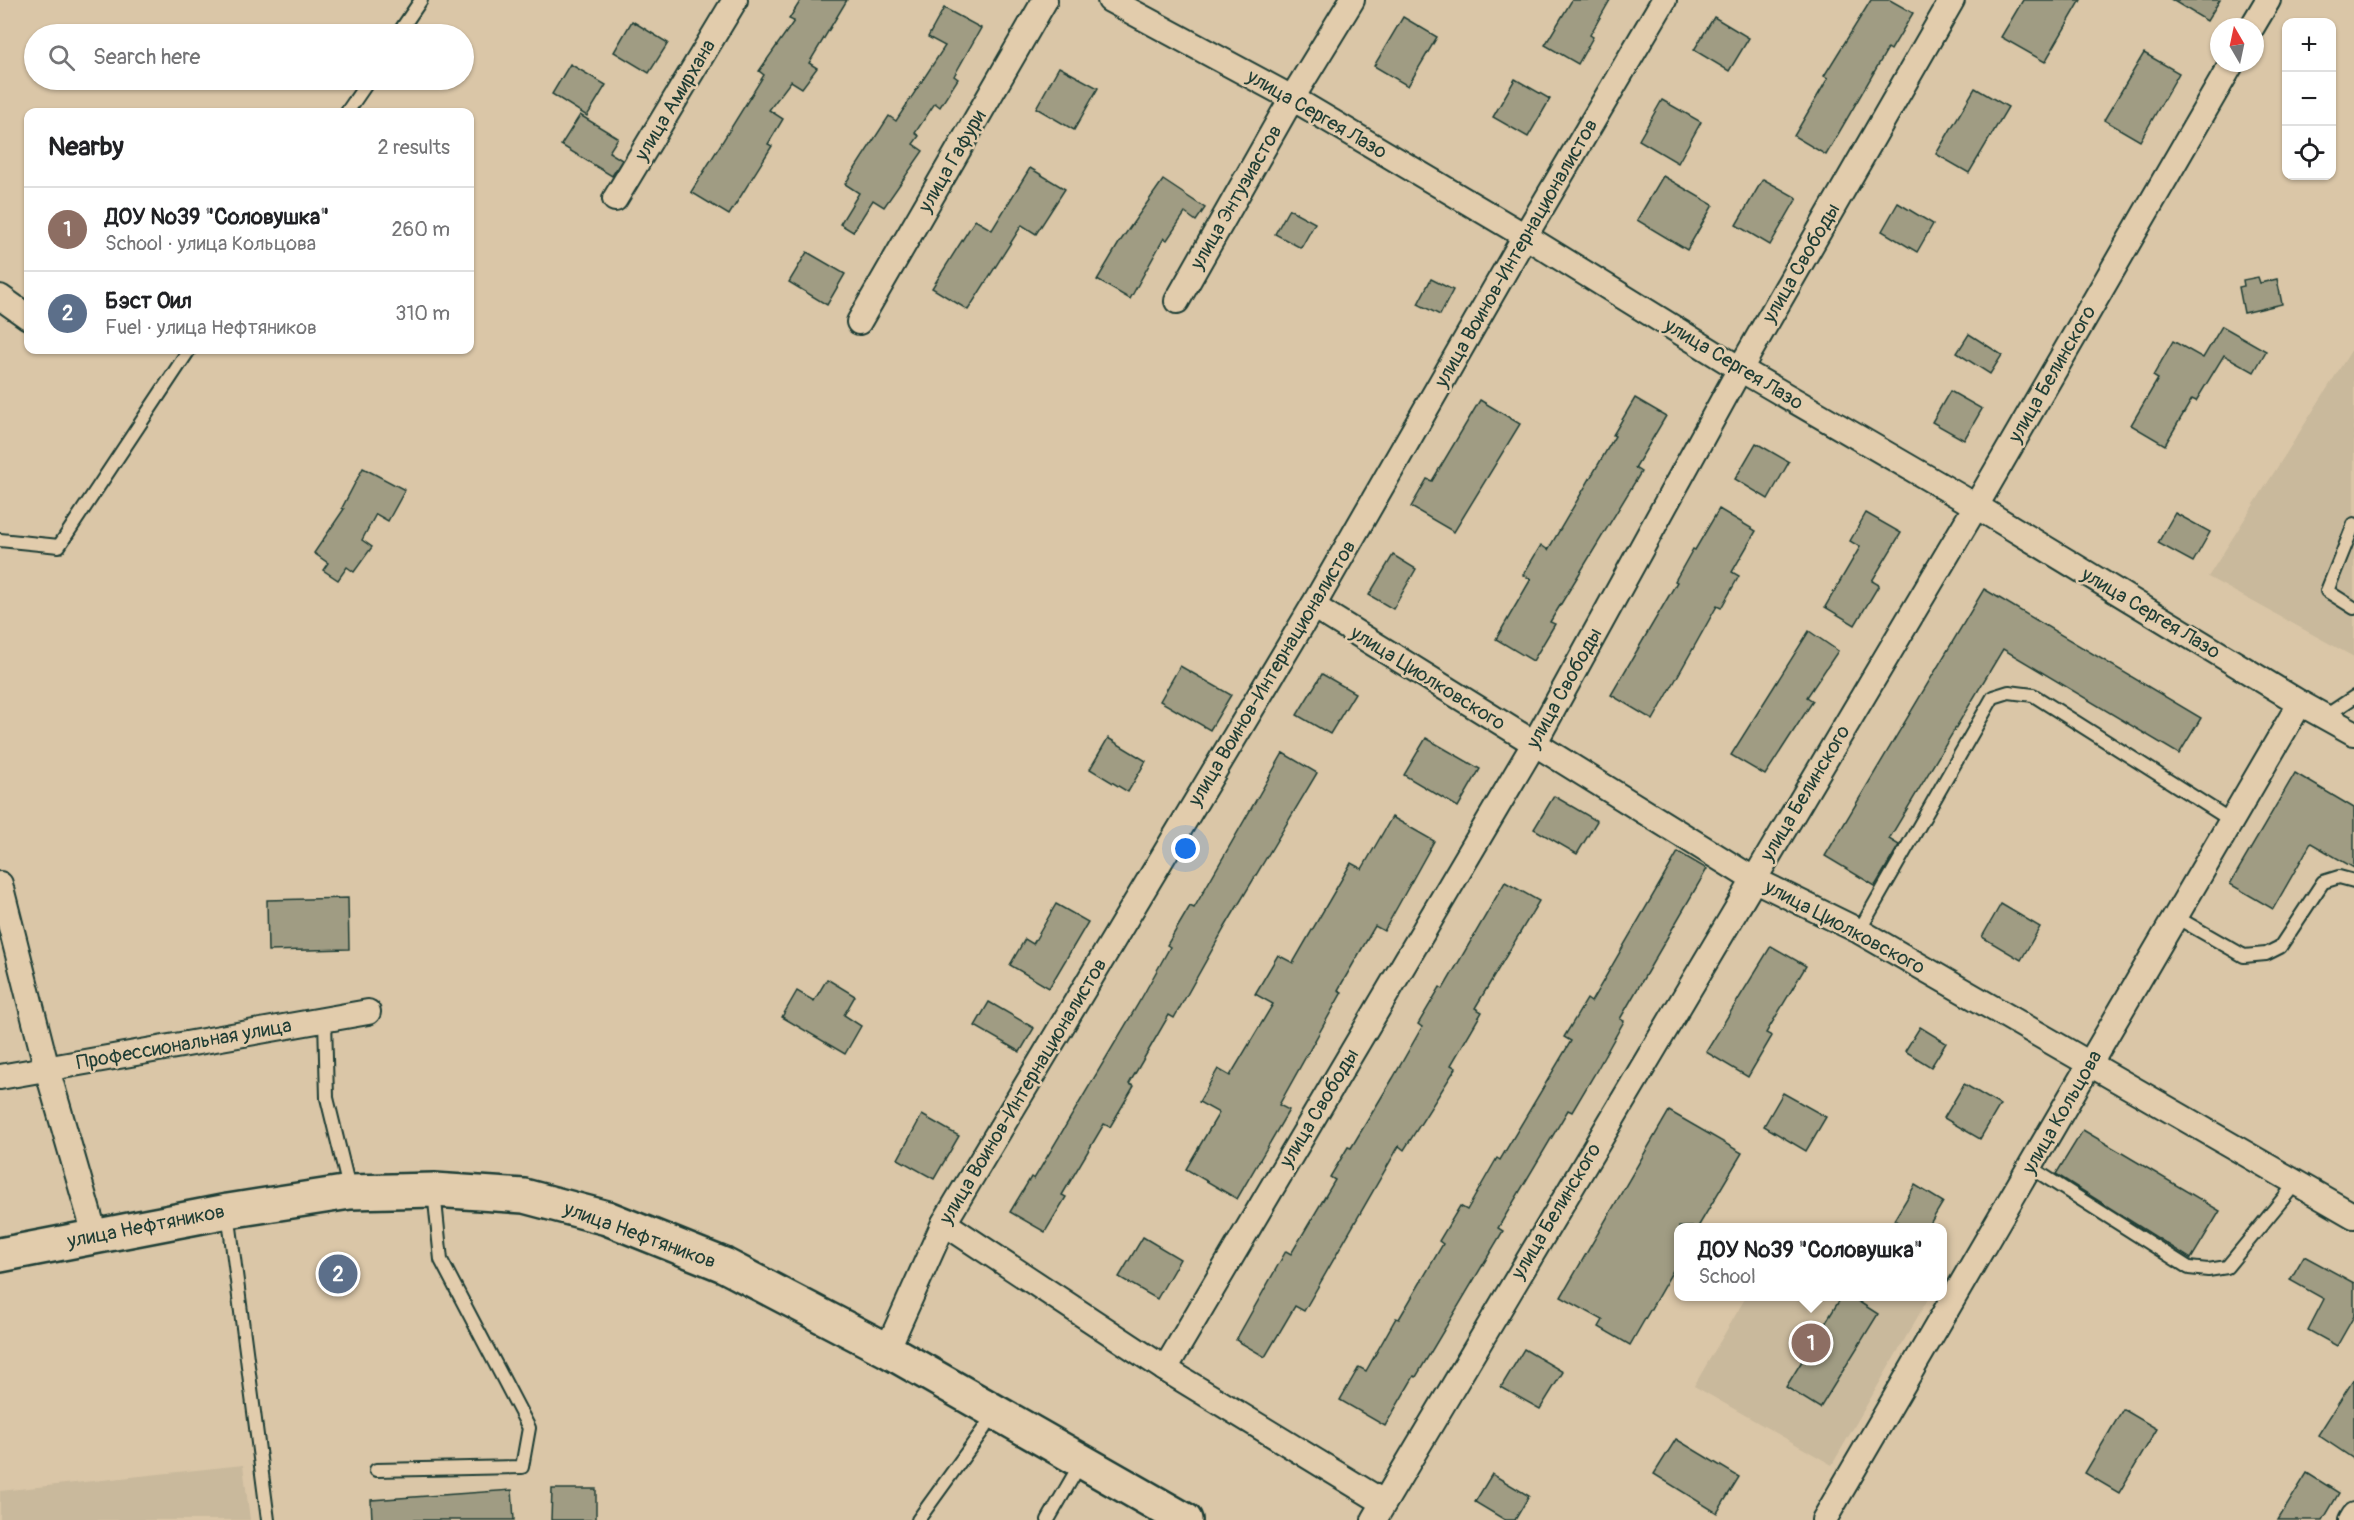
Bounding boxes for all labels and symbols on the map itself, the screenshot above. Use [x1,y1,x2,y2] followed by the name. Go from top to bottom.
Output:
[2210,18,2264,72] north arrow
[628,35,721,166] street label: улица Амирхана
[1242,63,1392,164] street label: улица Сергея Лазо
[912,105,991,217] street label: улица Гафури
[1428,114,1603,393] street label: улица Воинов-Интернационалистов
[1184,120,1288,275] street label: улица Энтузиастов
[1756,199,1845,328] street label: улица Свободы
[2002,301,2101,448] street label: улица Белинского
[1659,312,1808,416] street label: улица Сергея Лазо
[1182,535,1362,811] street label: улица Воинов-Интернационалистов
[2076,561,2225,665] street label: улица Сергея Лазо
[1345,620,1510,736] street label: улица Циолковского
[1520,623,1607,754] street label: улица Свободы
[1754,720,1856,866] street label: улица Белинского
[1171,834,1200,863] your location
[1760,874,1930,980] street label: улица Циолковского
[933,953,1113,1229] street label: улица Воинов-Интернационалистов
[75,1013,293,1075] street label: Профессиональная улица
[1273,1044,1364,1173] street label: улица Свободы
[2016,1046,2107,1179] street label: улица Кольцова
[1505,1138,1607,1284] street label: улица Белинского
[560,1196,719,1274] street label: улица Нефтяников
[64,1198,227,1254] street label: улица Нефтяников
[318,1252,358,1296] pin: 2
[1792,1320,1830,1366] pin: 1

